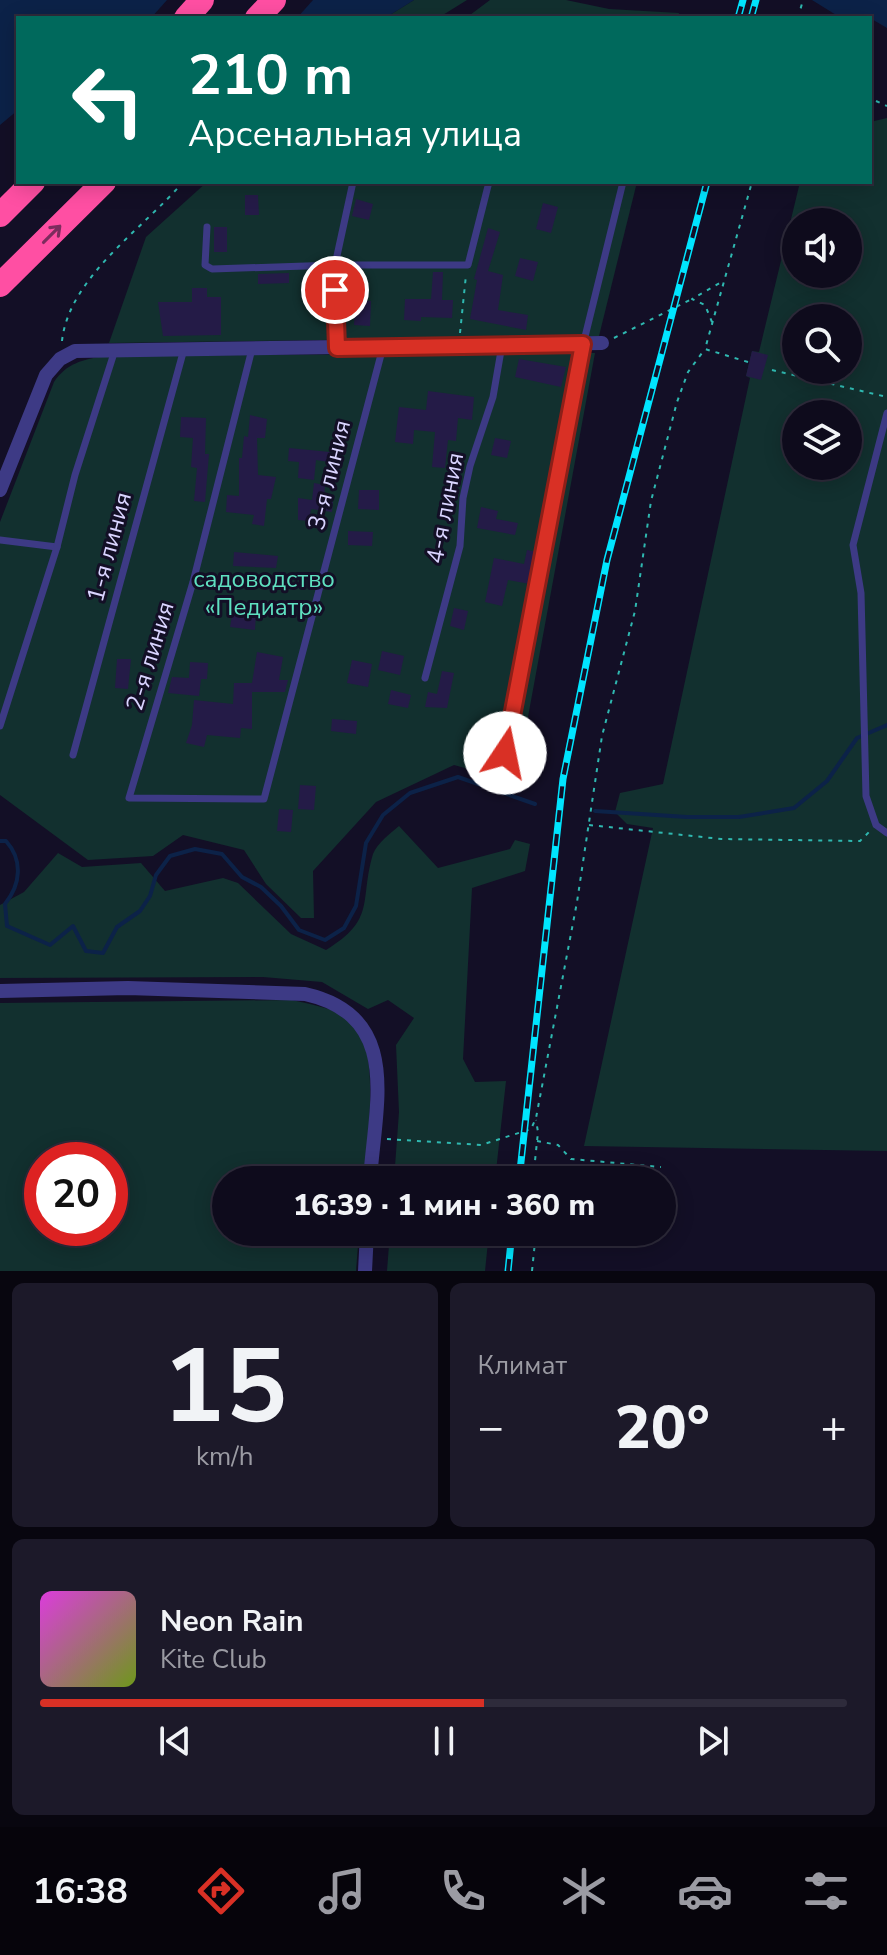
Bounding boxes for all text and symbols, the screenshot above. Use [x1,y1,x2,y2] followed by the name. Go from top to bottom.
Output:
[188,37,353,114] text: 210 m
[56,48,160,152] icon: left
[188,110,522,159] text: Арсенальная улица
[782,208,862,480] map controls
[782,208,862,288] button: sound
[42,224,62,243] one-way arrow
[301,256,369,324] pin
[313,268,357,312] icon: arrive
[782,304,862,384] button: search
[782,400,862,480] button: layers
[300,417,358,533] street label: 3-я линия
[419,450,471,566] street label: 4-я линия
[79,489,139,605] street label: 1-я линия
[193,563,335,623] park label: садоводство «Педиатр»
[118,598,182,714] street label: 2-я линия
[463,711,547,795] position arrow
[24,1142,128,1246] speed limit sign: 20
[293,1185,595,1226] text: 16:39 · 1 мин · 360 m
[162,1316,287,1458] text: 15
[478,1348,567,1383] text: Климат
[615,1387,710,1469] text: 20°
[478,1398,504,1458] text: −
[821,1398,847,1458] text: +
[196,1439,253,1474] text: km/h
[160,1601,304,1642] text: Neon Rain
[160,1642,267,1677] text: Kite Club
[153,1719,197,1763] icon: previous
[422,1719,466,1763] icon: pause
[691,1719,735,1763] icon: next
[193,1863,249,1919] icon: directions
[314,1863,370,1919] icon: music
[435,1863,491,1919] icon: phone
[556,1863,612,1919] icon: climate
[677,1863,733,1919] icon: car
[798,1863,854,1919] icon: filters
[33,1867,128,1916] text: 16:38

